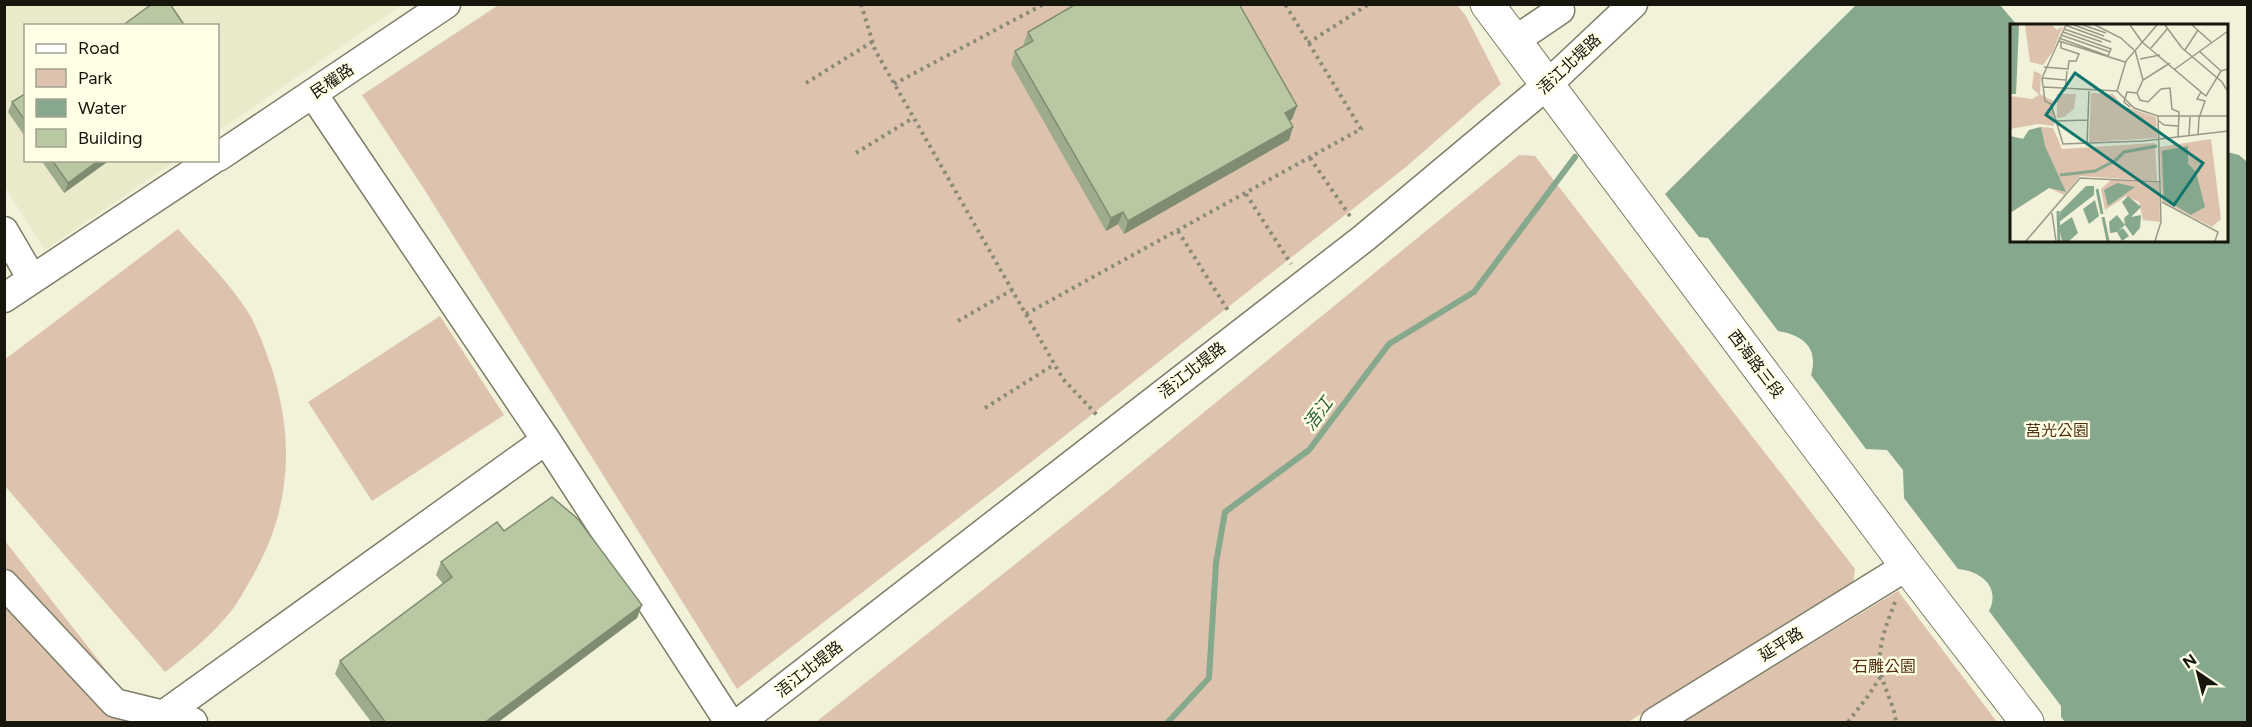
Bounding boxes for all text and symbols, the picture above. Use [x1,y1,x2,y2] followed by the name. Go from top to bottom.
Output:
[24,24,219,162] legend
[2010,24,2228,242] inset map
[1533,30,1605,98] street label: 浯江北堤路
[78,37,119,59] text: Road
[307,60,357,102] street label: 民權路
[78,67,113,89] text: Park
[78,97,126,119] text: Water
[78,127,143,149] text: Building
[1724,326,1788,402] street label: 西海路三段
[1155,338,1229,402] street label: 浯江北堤路
[1298,391,1339,435] water label: 浯江
[2025,421,2089,440] park label: 莒光公園
[1756,623,1806,665] street label: 延平路
[772,637,846,701] street label: 浯江北堤路
[2168,643,2228,703] north arrow
[2179,650,2200,672] text: N
[1852,657,1916,676] park label: 石雕公園

